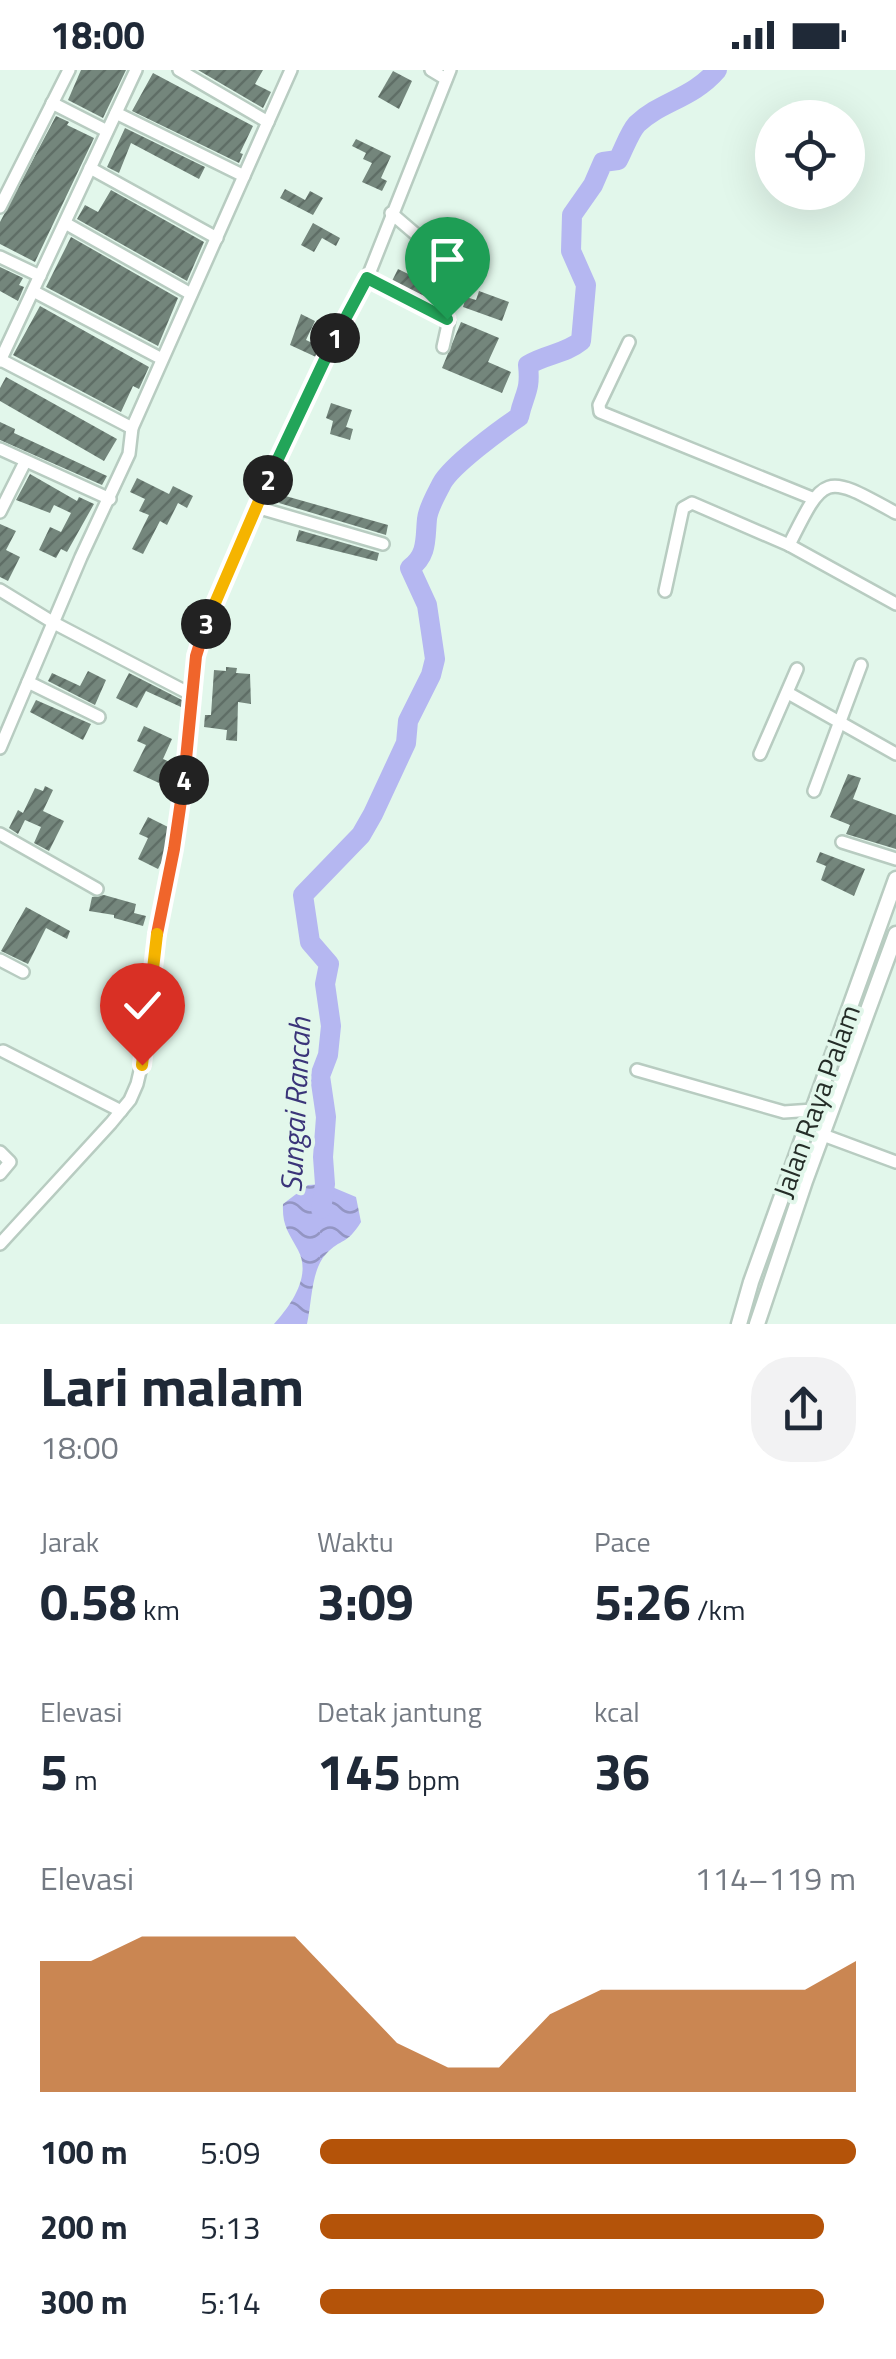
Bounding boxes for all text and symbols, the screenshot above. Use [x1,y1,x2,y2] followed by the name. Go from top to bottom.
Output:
[50,6,145,64] text: 18:00
[755,100,865,210] map controls
[755,100,865,210] button: locate
[405,217,490,320] pin
[420,232,475,287] icon: arrive
[310,313,360,363] pin: 1
[327,316,343,359] text: 1
[243,455,293,505] pin: 2
[260,458,276,501] text: 2
[181,599,231,649] pin: 3
[198,602,214,645] text: 3
[159,755,209,805] pin: 4
[176,758,192,801] text: 4
[100,963,185,1066] pin
[115,978,170,1033] icon: check
[761,998,871,1204] street label: Jalan Raya Palam
[267,1015,323,1194] water label: Sungai Rancah
[40,1344,304,1427] text: Lari malam
[751,1357,856,1462] button: share
[40,1423,119,1471] text: 18:00
[40,1520,99,1563] text: Jarak
[317,1520,394,1563] text: Waktu
[594,1520,651,1563] text: Pace
[40,1563,137,1639] text: 0.58
[317,1563,414,1639] text: 3:09
[594,1563,691,1639] text: 5:26
[137,1588,180,1631] text: km
[691,1588,745,1631] text: /km
[40,1690,122,1733] text: Elevasi
[317,1690,482,1733] text: Detak jantung
[594,1690,640,1733] text: kcal
[40,1733,68,1809] text: 5
[317,1733,401,1809] text: 145
[594,1733,650,1809] text: 36
[68,1758,98,1801] text: m
[401,1758,460,1801] text: bpm
[40,1854,134,1902] text: Elevasi
[694,1854,856,1902] text: 114–119 m
[40,2128,128,2176] text: 100 m
[200,2128,261,2176] text: 5:09
[40,2203,128,2251] text: 200 m
[200,2203,261,2251] text: 5:13
[40,2278,128,2326] text: 300 m
[200,2278,261,2326] text: 5:14

